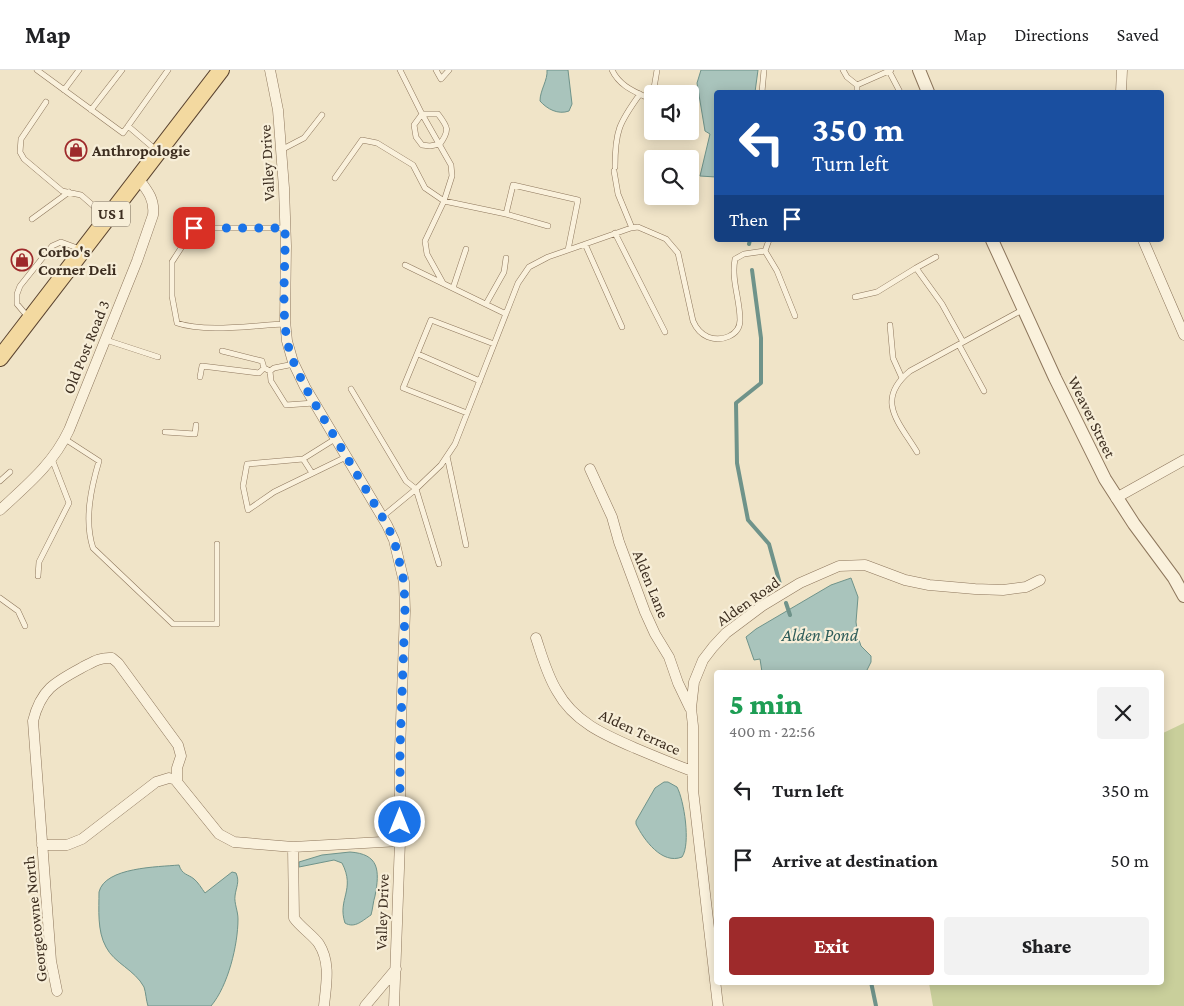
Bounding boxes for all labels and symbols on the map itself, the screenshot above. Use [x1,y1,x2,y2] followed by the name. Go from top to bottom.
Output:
[257,124,278,202] street label: Valley Drive
[64,138,88,162] shop icon: Anthropologie
[91,142,191,159] place label: Anthropologie
[92,202,130,226] road number: US 1
[173,207,215,249] pin
[38,243,117,278] place label: Corbo's Corner Deli
[10,248,34,272] shop icon: Corbo's Corner Deli
[59,298,113,396] street label: Old Post Road 3
[1065,373,1119,461] street label: Weaver Street
[630,548,672,620] street label: Alden Lane
[713,573,783,629] street label: Alden Road
[781,625,859,645] water label: Alden Pond
[597,706,683,758] street label: Alden Terrace
[373,795,425,847] position arrow
[20,855,51,983] street label: Georgetowne North
[372,874,393,951] street label: Valley Drive

